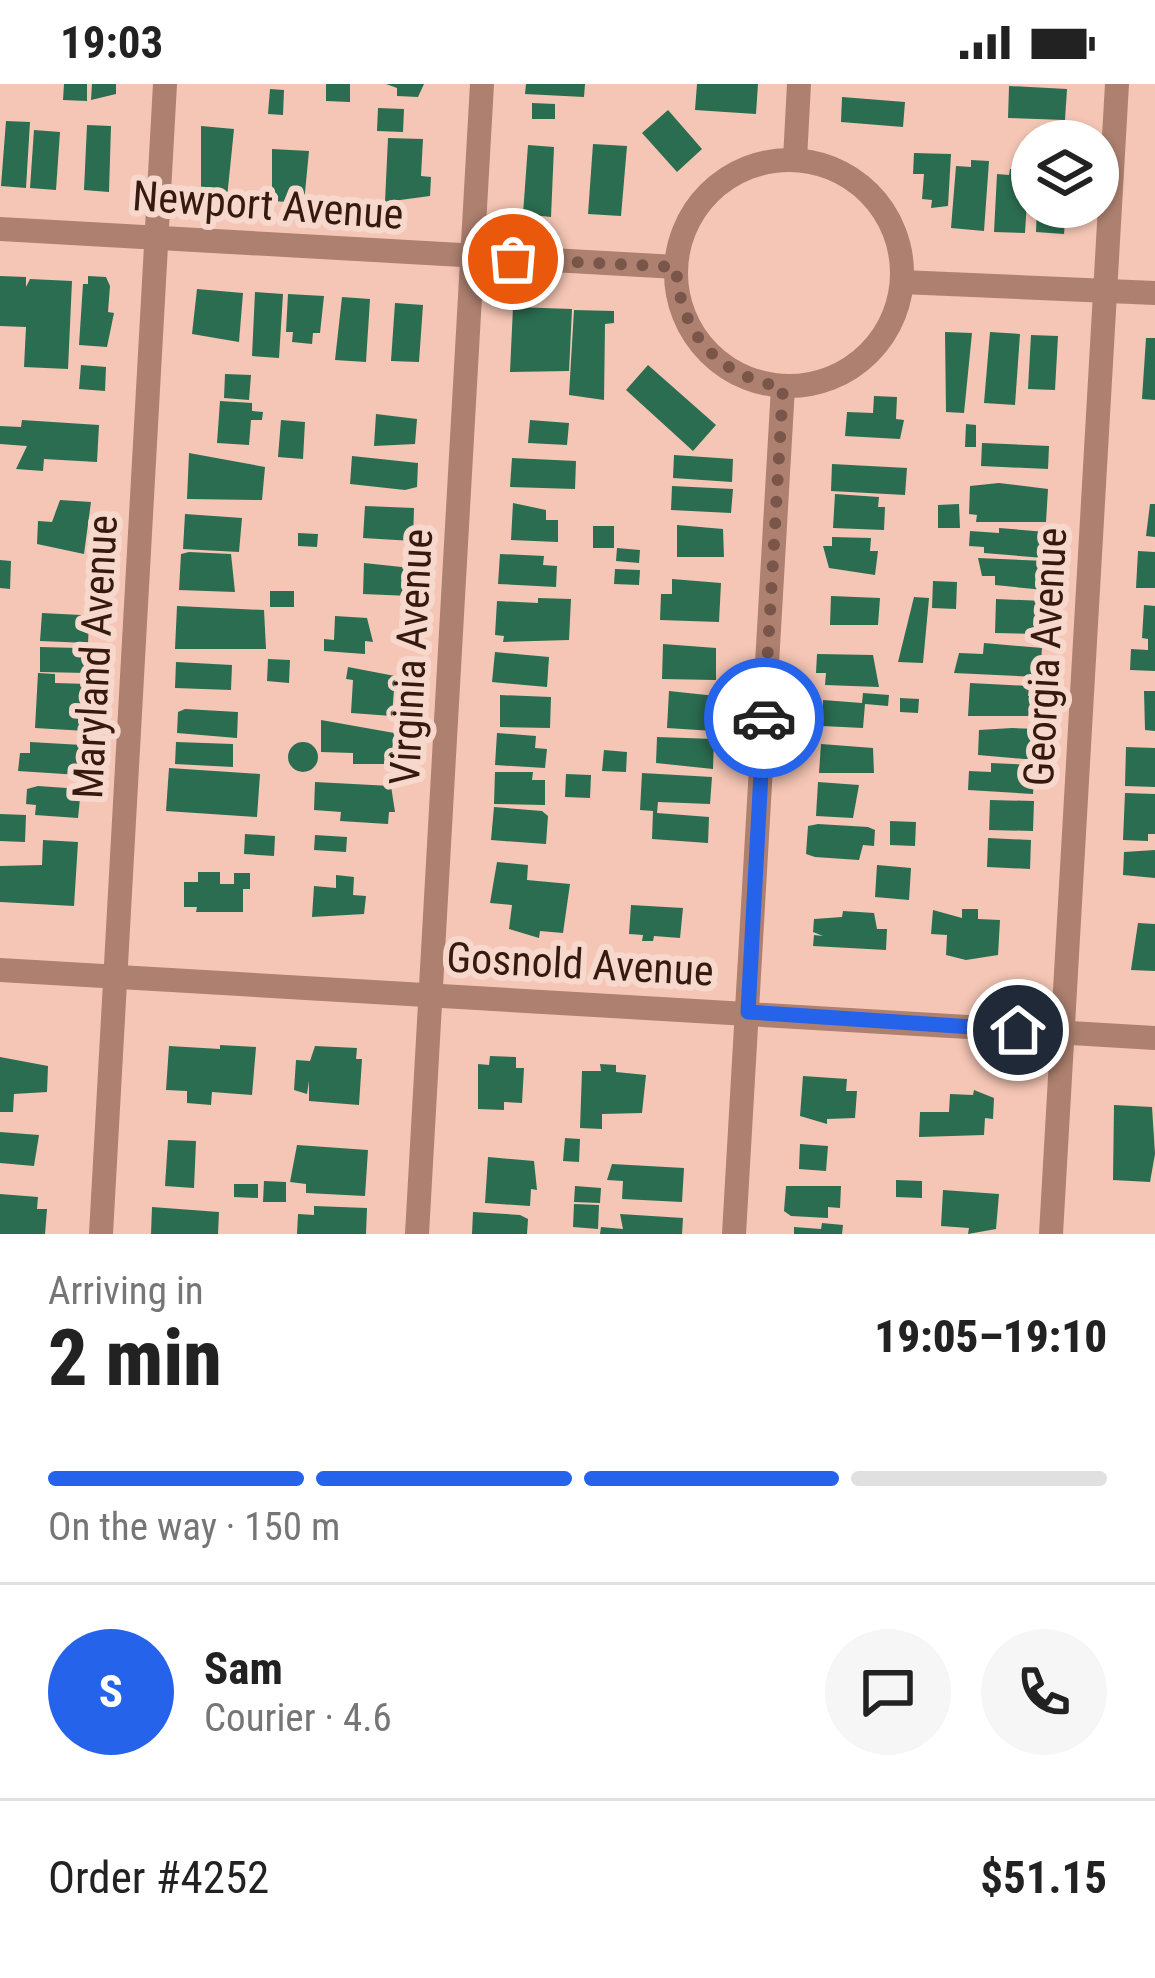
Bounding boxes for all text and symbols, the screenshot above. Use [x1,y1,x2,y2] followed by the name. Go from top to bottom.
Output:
[60,16,163,69] text: 19:03
[1011,120,1119,228] map controls
[1011,120,1119,228] button: layers
[131,171,405,239] street label: Newport Avenue
[462,208,564,310] pin
[480,226,546,292] icon: bag
[63,514,127,800] street label: Maryland Avenue
[1014,526,1076,788] street label: Georgia Avenue
[380,528,442,786] street label: Virginia Avenue
[704,658,824,778] courier
[731,685,797,751] icon: car
[445,933,715,995] street label: Gosnold Avenue
[967,979,1069,1081] pin
[985,997,1051,1063] icon: home
[48,1268,204,1314] text: Arriving in
[874,1310,1107,1363] text: 19:05–19:10
[48,1313,222,1404] text: 2 min
[48,1504,340,1550] text: On the way · 150 m
[825,1629,951,1755] button: chat
[981,1629,1107,1755] button: phone
[204,1642,283,1695] text: Sam
[99,1665,123,1718] text: S
[204,1695,392,1741] text: Courier · 4.6
[48,1851,269,1904] text: Order #4252
[980,1851,1107,1904] text: $51.15

